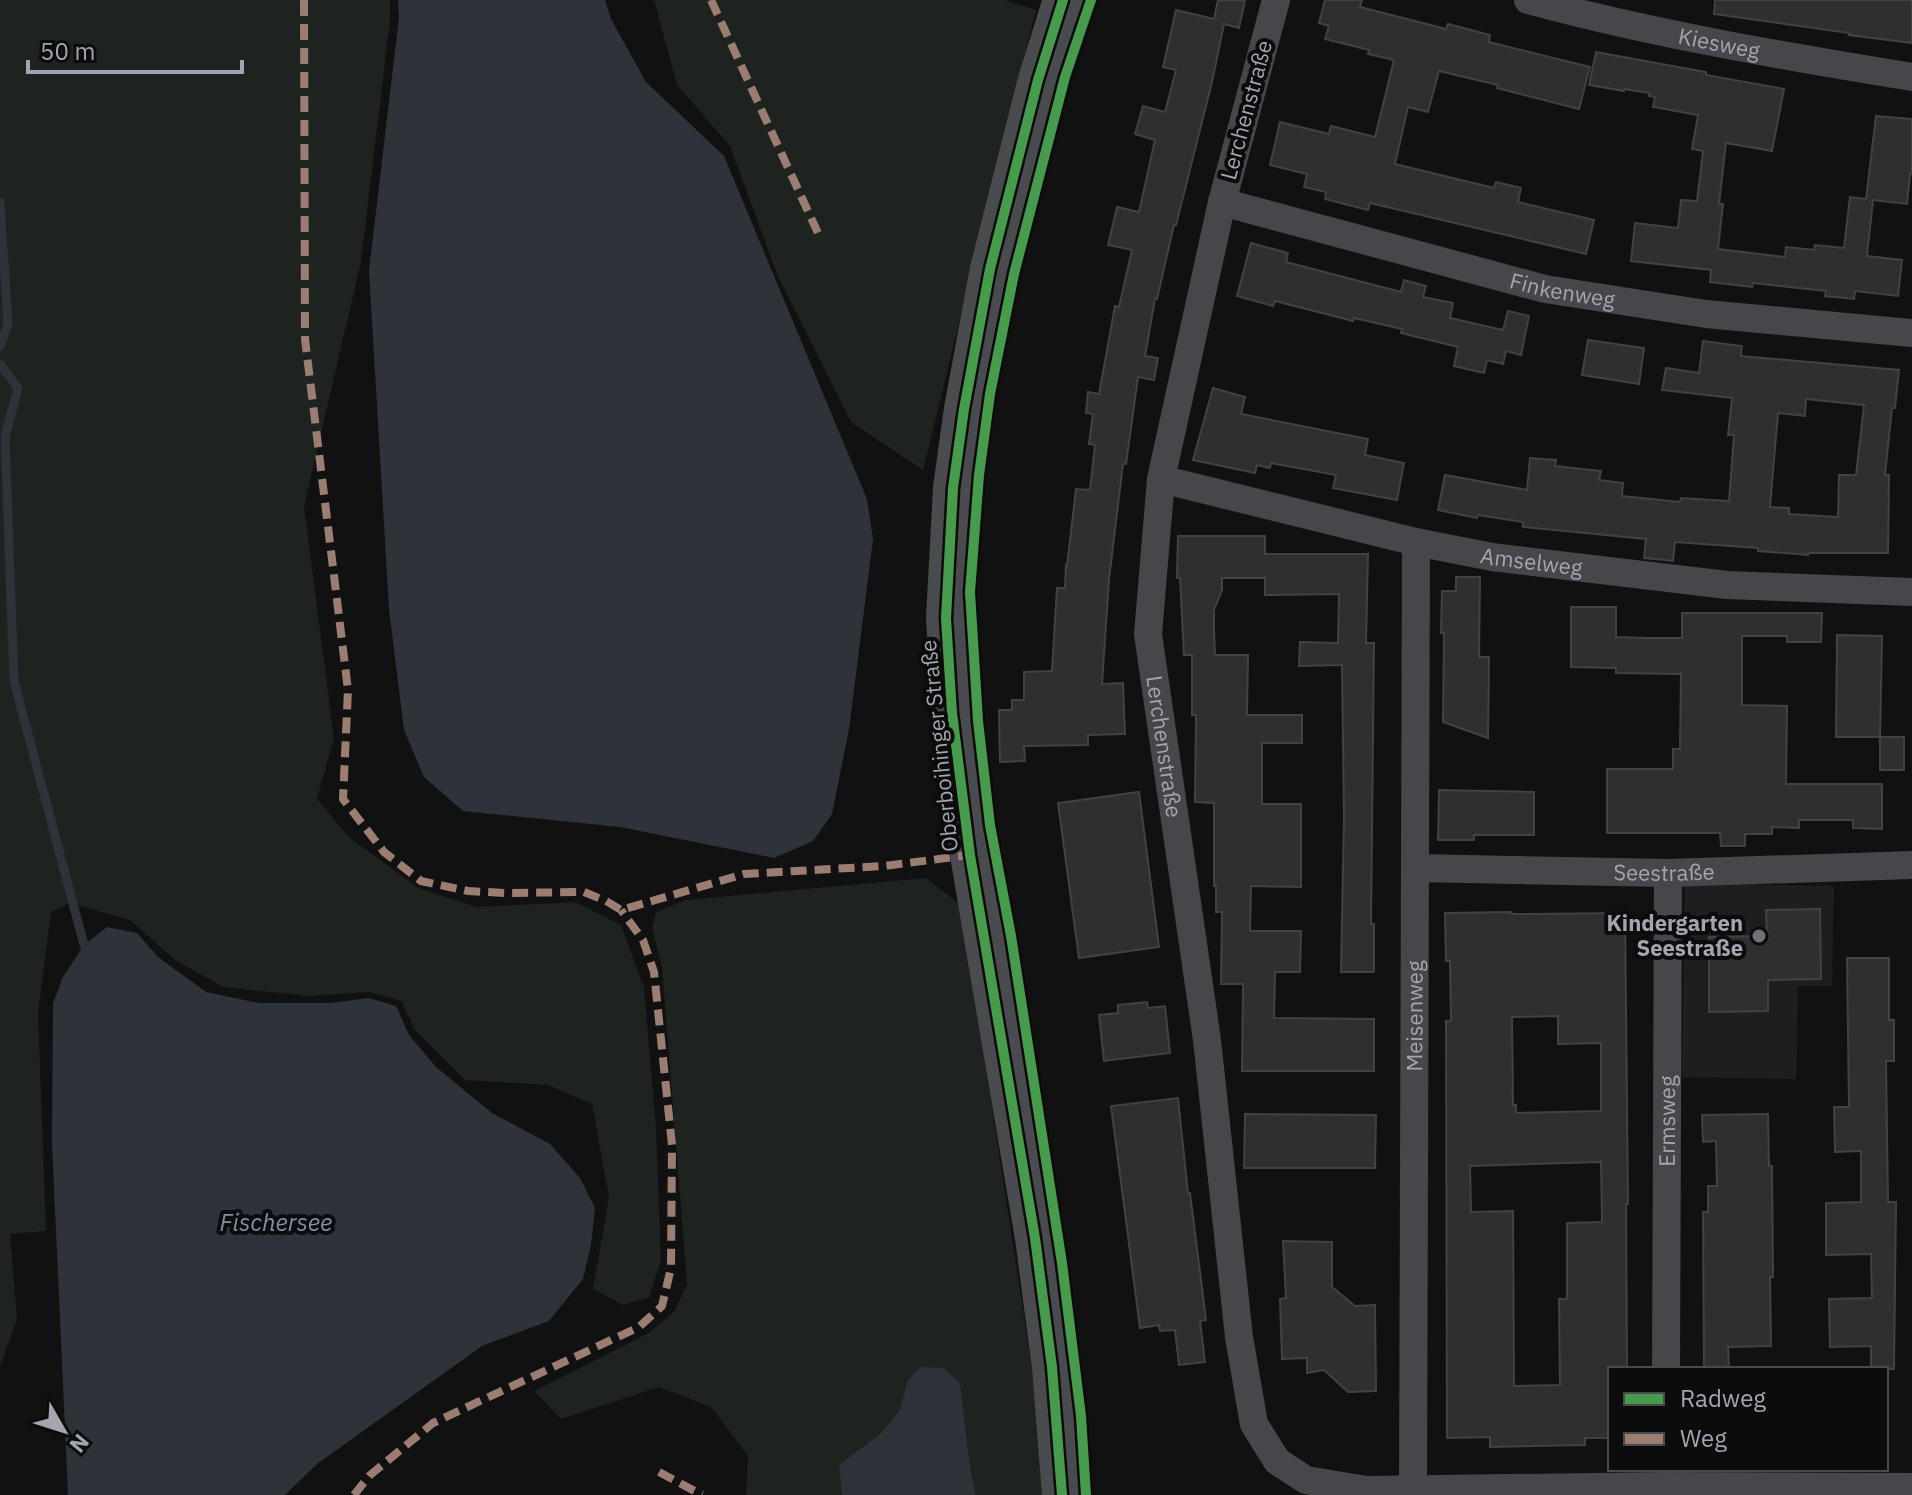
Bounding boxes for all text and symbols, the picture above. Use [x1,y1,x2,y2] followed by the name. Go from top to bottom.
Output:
[1676,21,1763,65] street label: Kiesweg
[28,24,242,74] scale bar
[40,35,95,67] text: 50 m
[1213,37,1278,183] street label: Lerchenstraße
[1507,265,1618,314] street label: Finkenweg
[1478,540,1585,582] street label: Amselweg
[913,639,964,853] street label: Oberboihinger Straße
[1140,674,1189,819] street label: Lerchenstraße
[1613,856,1715,887] street label: Seestraße
[1607,908,1743,962] place label: Kindergarten Seestraße
[1750,927,1768,945] marker: Kindergarten Seestraße
[1399,960,1429,1072] street label: Meisenweg
[1652,1075,1681,1167] street label: Ermsweg
[220,1206,332,1238] water label: Fischersee
[1608,1367,1888,1471] legend
[1680,1382,1766,1414] text: Radweg
[24,1391,104,1471] north arrow
[1680,1422,1727,1454] text: Weg
[64,1429,96,1459] text: N

